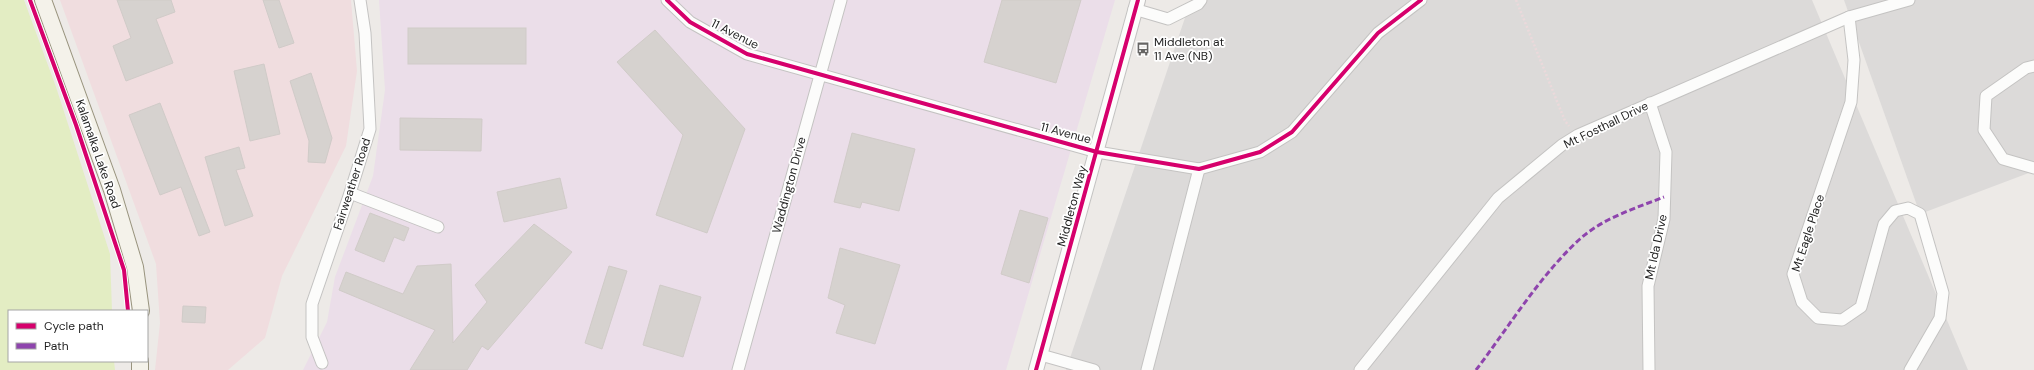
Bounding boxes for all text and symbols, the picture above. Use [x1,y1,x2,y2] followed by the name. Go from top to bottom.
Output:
[708,15,762,53] street label: 11 Avenue
[1154,34,1224,64] place label: Middleton at 11 Ave (NB)
[1135,41,1151,57] bus stop icon: Middleton at 11 Ave (NB)
[72,97,124,211] street label: Kalamalka Lake Road
[1561,98,1651,152] street label: Mt Fosthall Drive
[1039,119,1093,147] street label: 11 Avenue
[768,135,810,235] street label: Waddington Drive
[330,136,374,232] street label: Fairweather Road
[1054,163,1091,248] street label: Middleton Way
[1788,192,1828,274] street label: Mt Eagle Place
[1641,213,1671,281] street label: Mt Ida Drive
[8,310,148,362] legend
[44,318,104,334] text: Cycle path
[44,338,69,354] text: Path

